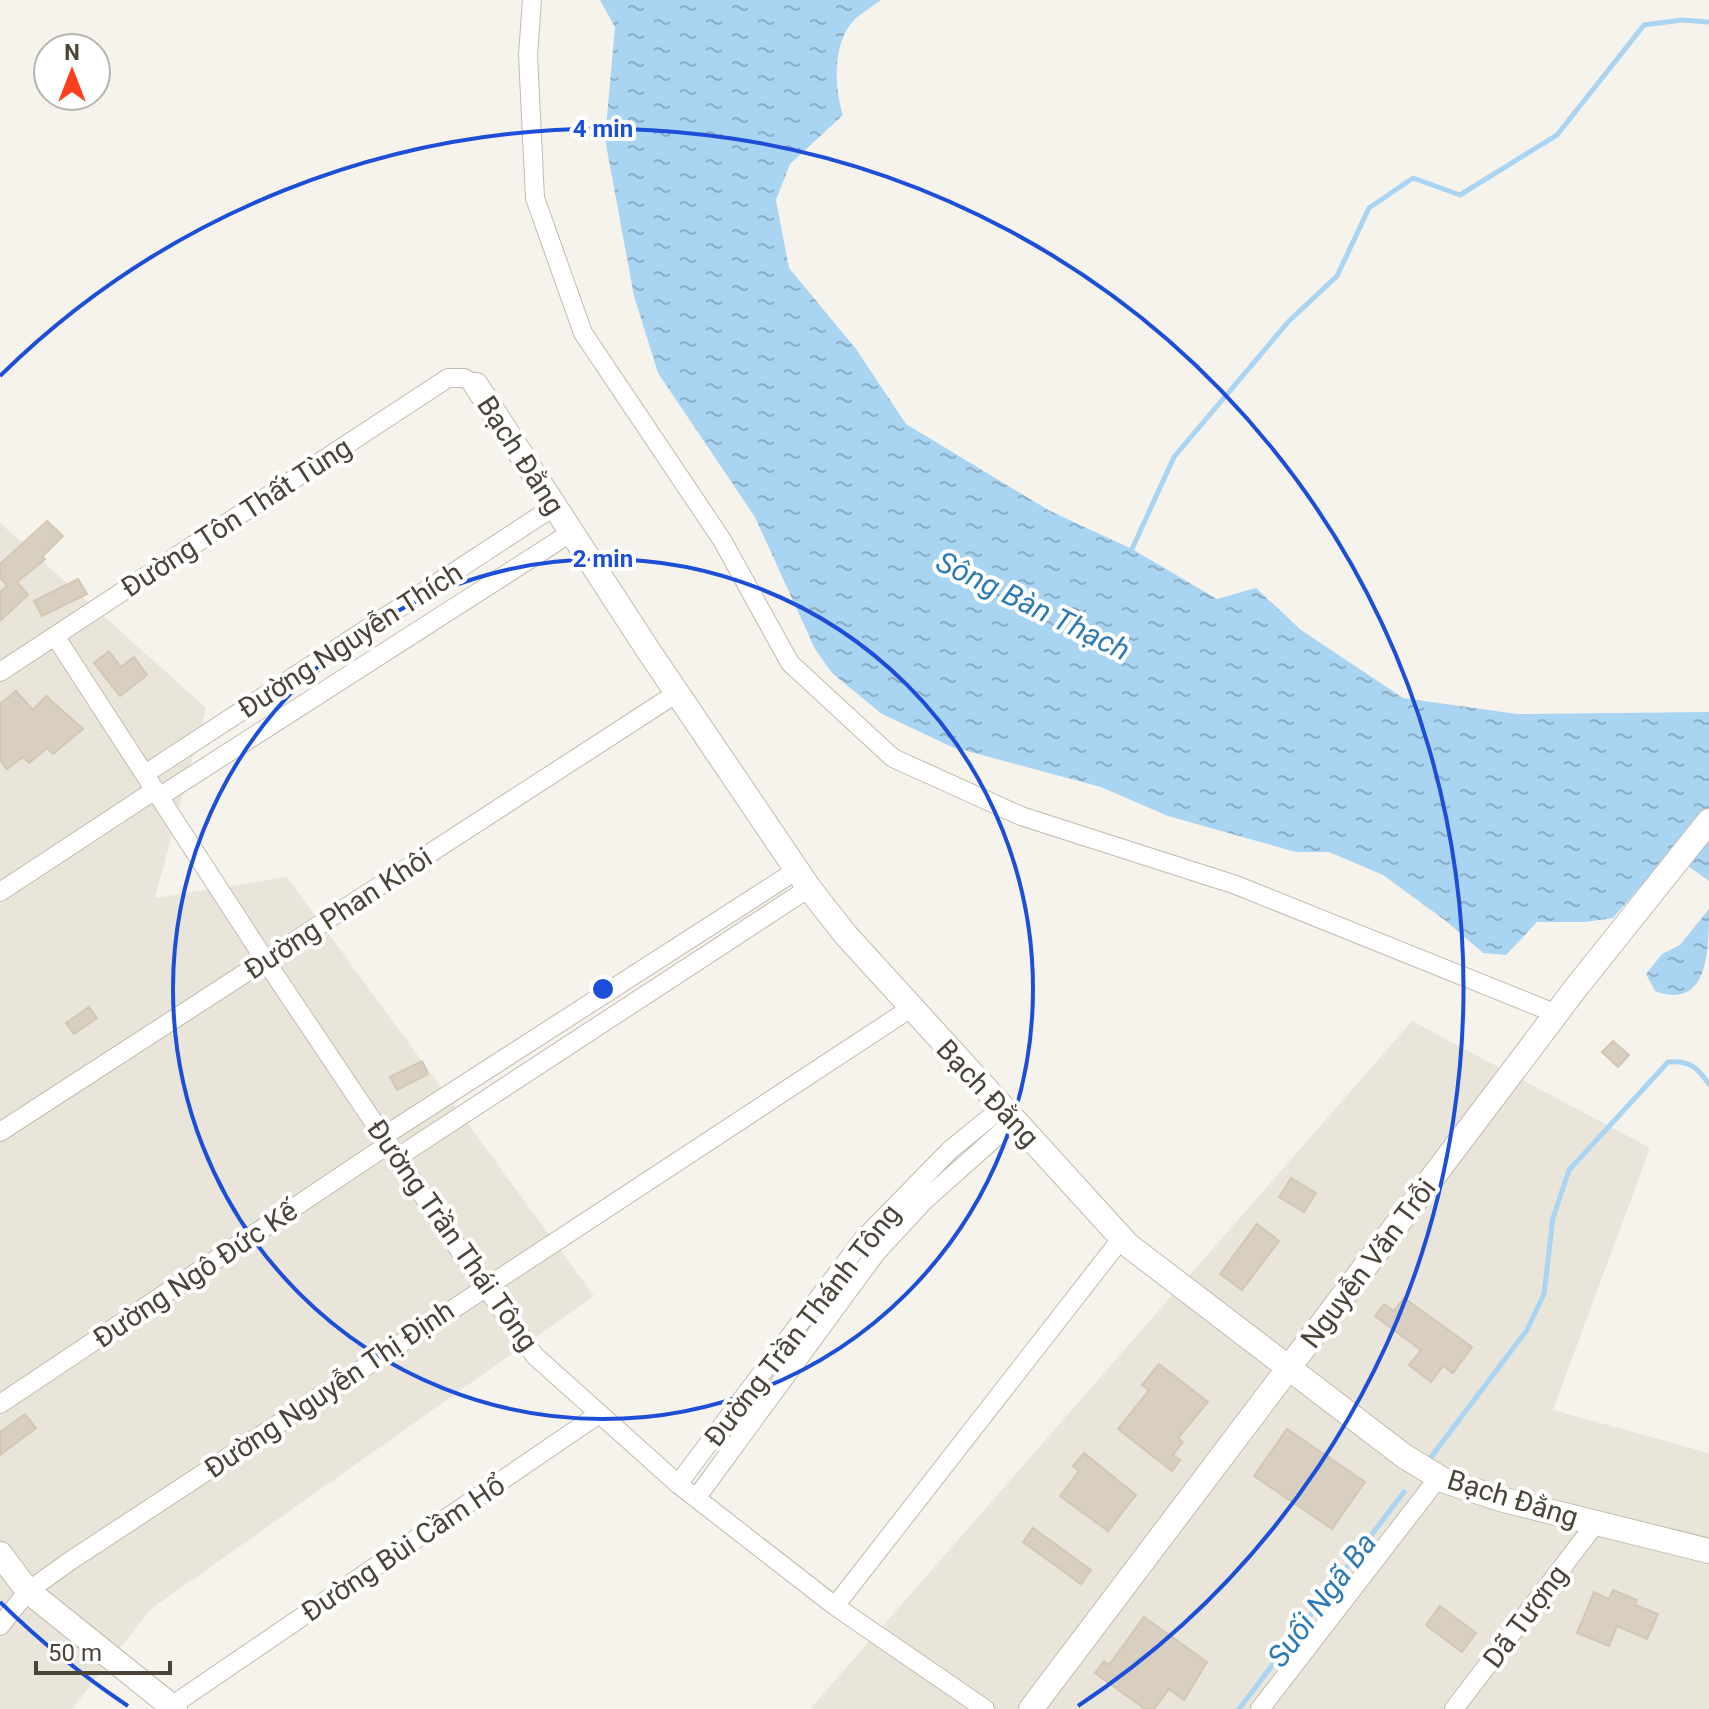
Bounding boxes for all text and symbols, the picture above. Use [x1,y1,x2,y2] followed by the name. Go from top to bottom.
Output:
[32,32,112,112] north arrow
[64,40,80,65] text: N
[573,115,633,143] text: 4 min
[470,390,571,521] street label: Bạch Đằng
[115,431,358,604] street label: Đường Tôn Thất Tùng
[931,544,1136,668] water label: Sông Bàn Thạch
[573,545,633,573] text: 2 min
[232,556,468,725] street label: Đường Nguyễn Thích
[238,841,438,986] street label: Đường Phan Khôi
[589,975,617,1003] centre of rings
[930,1033,1046,1154] street label: Bạch Đằng
[360,1113,545,1357] street label: Đường Trần Thái Tông
[1294,1172,1443,1354] street label: Nguyễn Văn Trỗi
[87,1193,305,1355] street label: Đường Ngô Đức Kế
[697,1198,907,1453] street label: Đường Trần Thánh Tông
[198,1294,460,1485] street label: Đường Nguyễn Thị Định
[1444,1463,1582,1534] street label: Bạch Đằng
[295,1468,511,1629] street label: Đường Bùi Cầm Hổ
[1260,1526,1383,1674] water label: Suối Ngã Ba
[1476,1558,1575,1674] street label: Dã Tượng
[36,1625,170,1675] scale bar
[48,1639,102,1667] text: 50 m

